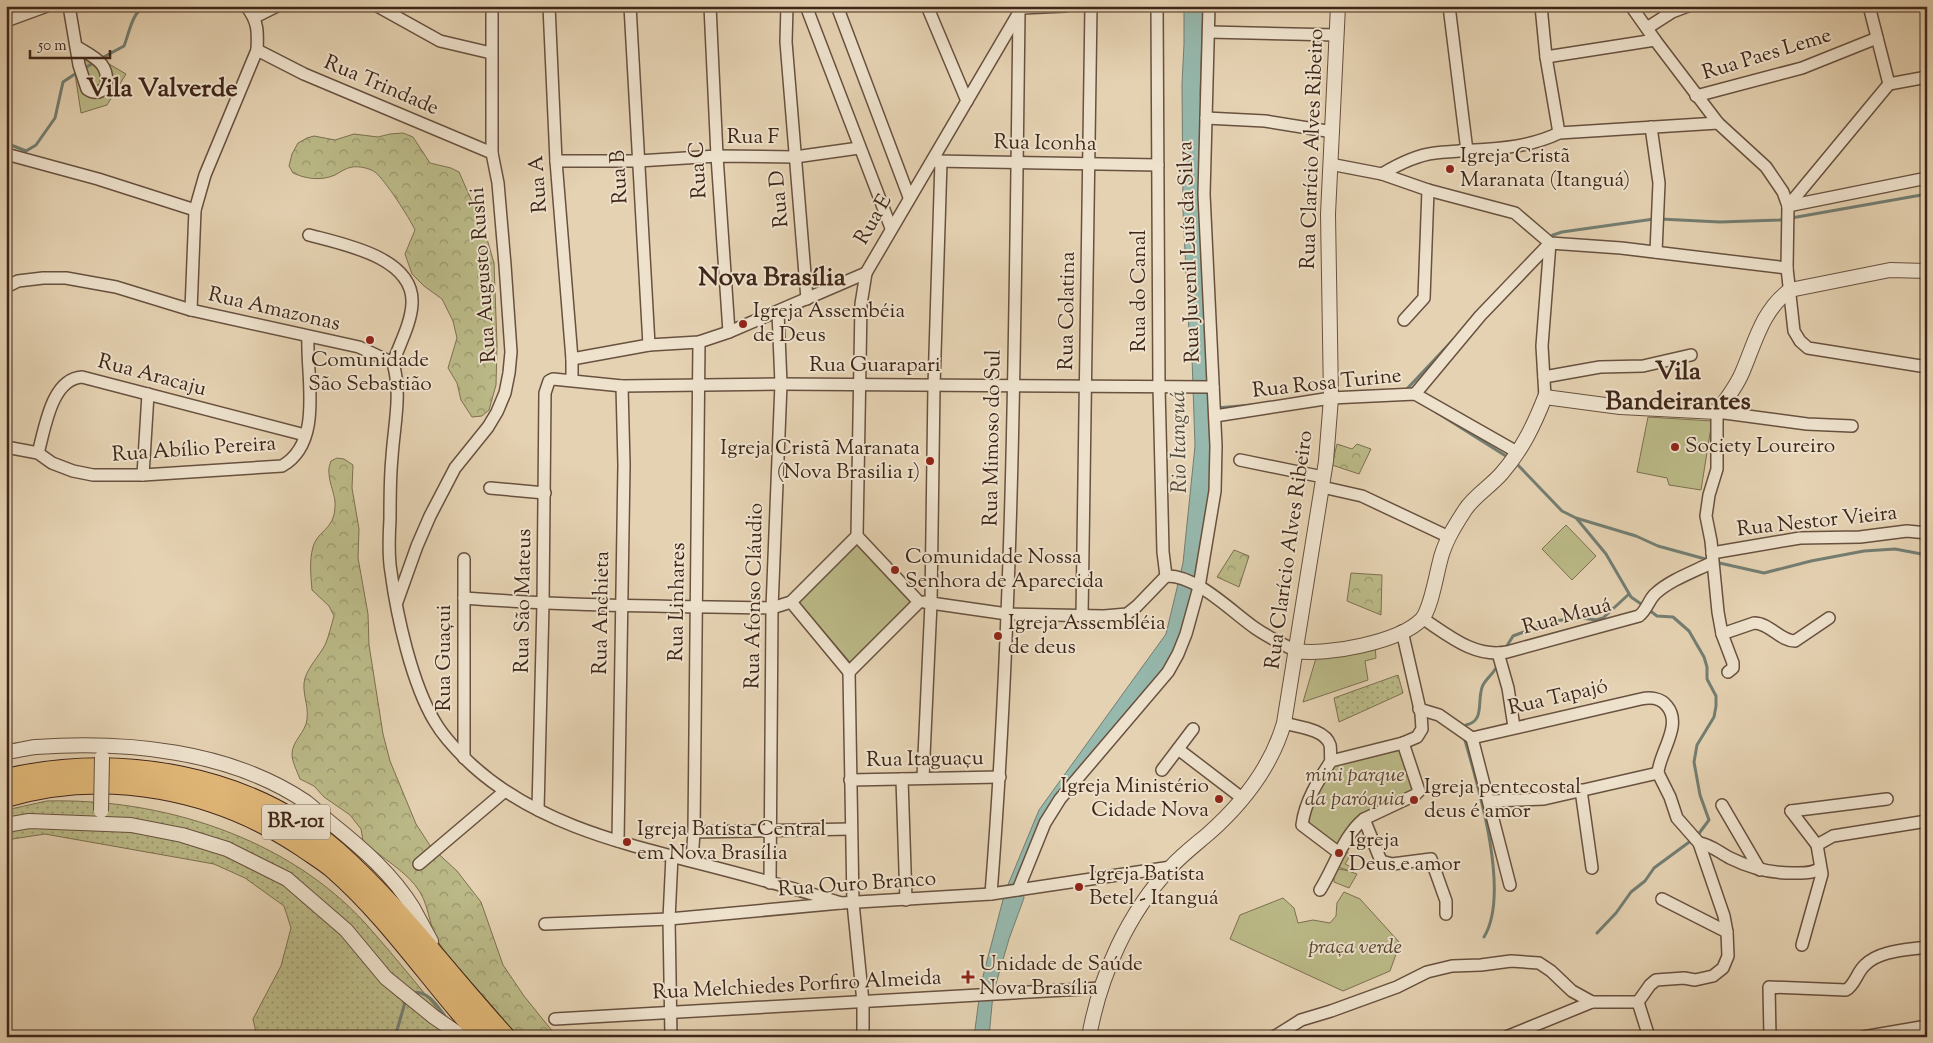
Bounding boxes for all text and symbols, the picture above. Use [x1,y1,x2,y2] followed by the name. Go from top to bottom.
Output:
[1699,21,1835,89] street label: Rua Paes Leme
[30,28,110,60] scale bar
[1294,28,1332,270] street label: Rua Clarício Alves Ribeiro
[37,36,67,57] text: 50 m
[319,48,443,124] street label: Rua Trindade
[86,71,238,108] district label: Vila Valverde
[727,123,780,153] street label: Rua F
[993,128,1097,160] street label: Rua Iconha
[683,140,715,200] street label: Rua C
[1171,140,1209,363] street label: Rua Juvenil Luís da Silva
[1460,142,1630,196] place label: Igreja Cristã Maranata (Itanguá)
[604,149,636,205] street label: Rua B
[522,154,556,214] street label: Rua A
[1444,163,1456,175] marker: Igreja Cristã Maranata (Itanguá)
[763,169,797,229] street label: Rua D
[463,186,505,364] street label: Rua Augusto Rushi
[848,189,900,251] street label: Rua E
[1125,230,1155,352] street label: Rua do Canal
[1052,251,1084,371] street label: Rua Colatina
[698,260,846,297] district label: Nova Brasília
[205,280,343,340] street label: Rua Amazonas
[753,297,905,351] place label: Igreja Assembéia de Deus
[737,318,749,330] marker: Igreja Assembéia de Deus
[364,334,376,346] marker: Comunidade São Sebastião
[308,346,432,400] place label: Comunidade São Sebastião
[94,347,210,405] street label: Rua Aracaju
[976,349,1010,527] street label: Rua Mimoso do Sul
[809,351,941,381] street label: Rua Guarapari
[1605,354,1751,421] district label: Vila Bandeirantes
[1251,361,1403,407] street label: Rua Rosa Turine
[1163,390,1197,494] water label: Rio Itanguá
[111,429,277,471] street label: Rua Abílio Pereira
[1258,429,1322,671] street label: Rua Clarício Alves Ribeiro
[1685,432,1835,462] place label: Society Loureiro
[720,434,920,488] place label: Igreja Cristã Maranata (Nova Brasilia 1)
[1669,441,1681,453] marker: Society Loureiro
[924,455,936,467] marker: Igreja Cristã Maranata (Nova Brasilia 1)
[1735,499,1899,545] street label: Rua Nestor Vieira
[738,503,772,689] street label: Rua Afonso Cláudio
[508,528,540,674] street label: Rua São Mateus
[662,542,694,662] street label: Rua Linhares
[905,543,1104,597] place label: Comunidade Nossa Senhora de Aparecida
[586,550,618,675] street label: Rua Anchieta
[889,564,901,576] marker: Comunidade Nossa Senhora de Aparecida
[1519,591,1615,643] street label: Rua Mauá
[430,605,460,711] street label: Rua Guaçui
[1008,609,1166,663] place label: Igreja Assembléia de deus
[992,630,1004,642] marker: Igreja Assembléia de deus
[1505,672,1611,724] street label: Rua Tapajó
[866,744,984,776] street label: Rua Itaguaçu
[1305,761,1405,815] park label: mini parque da paróquia
[1060,772,1209,826] place label: Igreja Ministério Cidade Nova
[1424,773,1581,827] place label: Igreja pentecostal deus é amor
[1213,793,1225,805] marker: Igreja Ministério Cidade Nova
[1408,794,1420,806] marker: Igreja pentecostal deus é amor
[262,804,330,840] road number: BR-101
[637,815,826,869] place label: Igreja Batista Central em Nova Brasília
[1349,826,1461,880] place label: Igreja Deus e amor
[621,836,633,848] marker: Igreja Batista Central em Nova Brasília
[1333,847,1345,859] marker: Igreja Deus e amor
[1089,860,1219,914] place label: Igreja Batista Betel - Itanguá
[777,865,937,905] street label: Rua Ouro Branco
[1073,881,1085,893] marker: Igreja Batista Betel - Itanguá
[1308,933,1402,963] park label: praça verde
[979,950,1143,1004] place label: Unidade de Saúde Nova Brasília
[652,963,943,1009] street label: Rua Melchiedes Porfiro Almeida
[961,970,975,984] marker: Unidade de Saúde Nova Brasília

